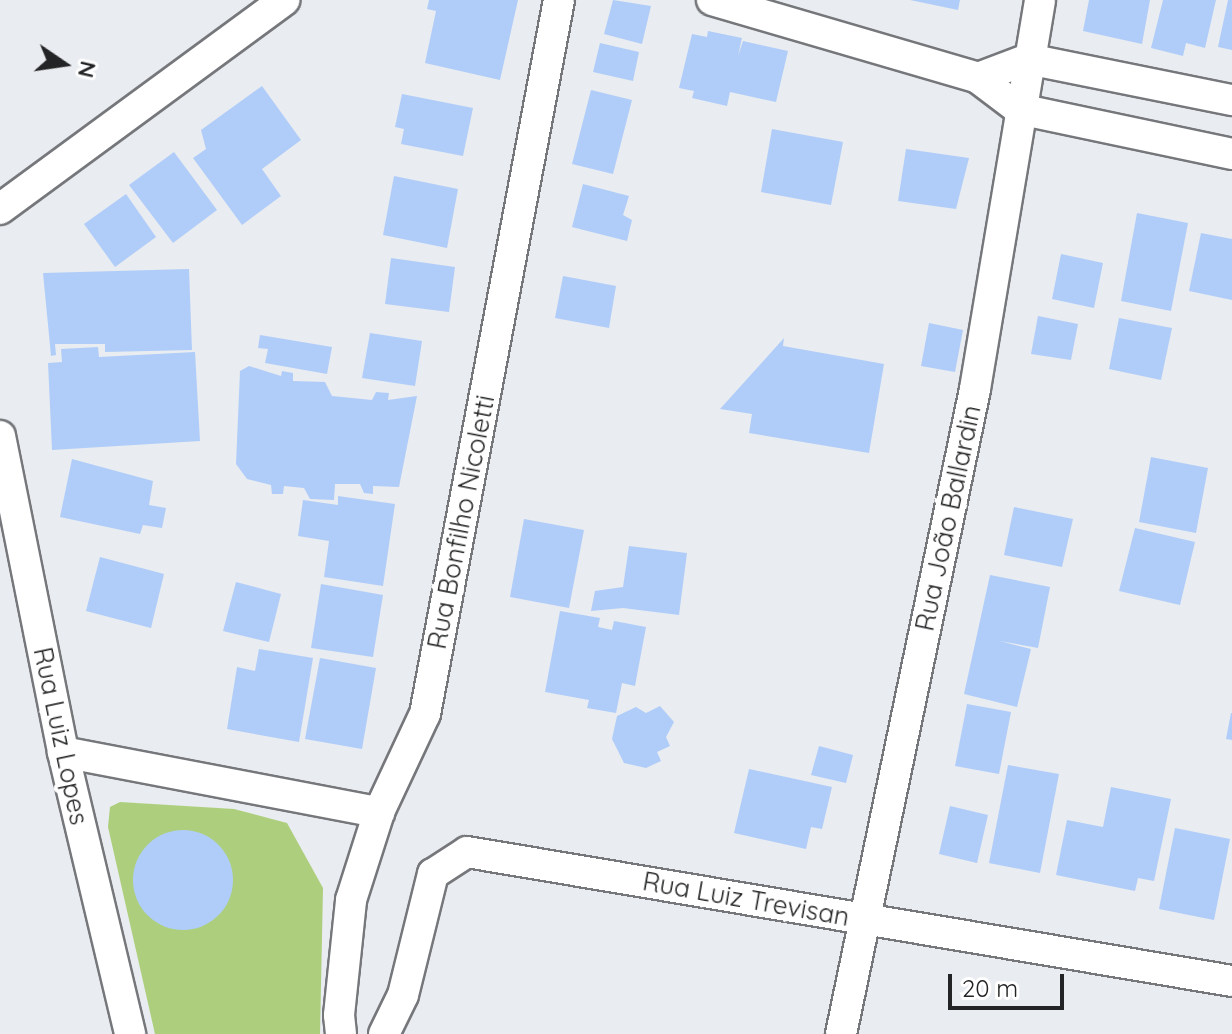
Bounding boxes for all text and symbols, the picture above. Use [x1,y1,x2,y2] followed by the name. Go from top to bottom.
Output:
[24,24,104,104] north arrow
[72,58,103,80] text: N
[421,392,501,652] street label: Rua Bonfilho Nicoletti
[909,402,987,634] street label: Rua João Ballardin
[27,644,95,828] street label: Rua Luiz Lopes
[640,865,852,933] street label: Rua Luiz Trevisan
[952,958,1068,1008] scale bar
[962,973,1018,1003] text: 20 m

